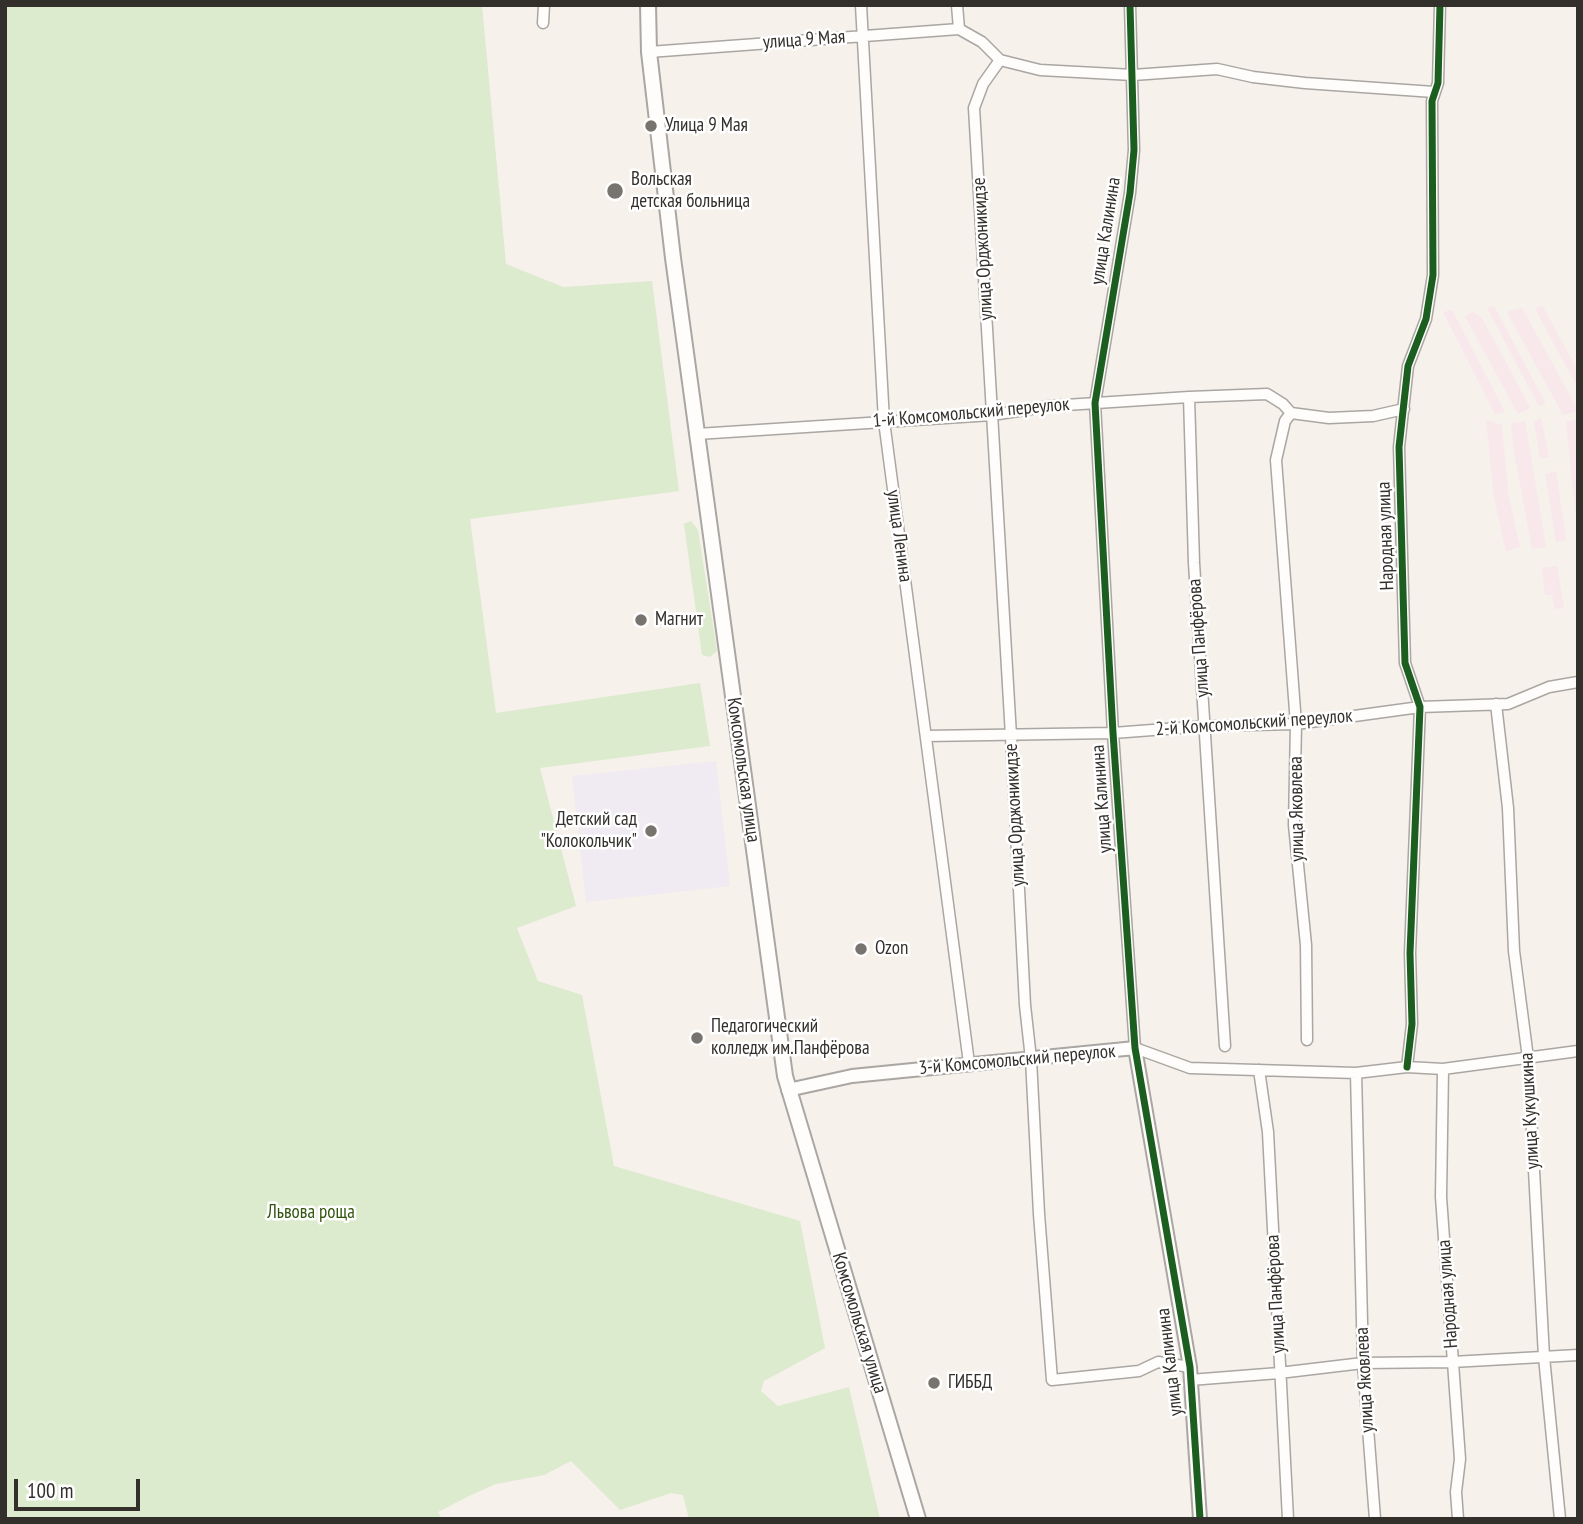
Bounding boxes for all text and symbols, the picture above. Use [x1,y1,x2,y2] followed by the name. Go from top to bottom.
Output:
[762,26,846,54] street label: улица 9 Мая
[665,115,748,137] place label: Улица 9 Мая
[643,118,659,134] marker: Улица 9 Мая
[631,169,750,213] place label: Вольская детская больница
[1086,176,1126,286] street label: улица Калинина
[968,177,998,321] street label: улица Орджоникидзе
[605,181,625,201] marker: Вольская детская больница
[872,393,1070,433] street label: 1-й Комсомольский переулок
[1373,481,1399,591] street label: Народная улица
[881,488,917,584] street label: улица Ленина
[1183,578,1215,698] street label: улица Панфёрова
[655,609,703,631] place label: Магнит
[633,612,649,628] marker: Магнит
[722,696,764,844] street label: Комсомольская улица
[1155,705,1353,741] street label: 2-й Комсомольский переулок
[1000,743,1030,887] street label: улица Орджоникидзе
[1087,744,1117,854] street label: улица Калинина
[1285,756,1309,862] street label: улица Яковлева
[540,809,637,853] place label: Детский сад "Колокольчик"
[643,823,659,839] marker: Детский сад "Колокольчик"
[875,938,908,960] place label: Ozon
[853,941,869,957] marker: Ozon
[711,1016,869,1060] place label: Педагогический колледж им.Панфёрова
[689,1030,705,1046] marker: Педагогический колледж им.Панфёрова
[918,1040,1116,1080] street label: 3-й Комсомольский переулок
[1516,1052,1544,1170] street label: улица Кукушкина
[267,1202,355,1224] park label: Львова роща
[1262,1234,1290,1354] street label: улица Панфёрова
[1433,1239,1463,1349] street label: Народная улица
[827,1250,891,1396] street label: Комсомольская улица
[1152,1307,1188,1417] street label: улица Калинина
[1351,1327,1379,1433] street label: улица Яковлева
[948,1372,992,1394] place label: ГИББД
[926,1375,942,1391] marker: ГИББД
[18,1464,144,1508] scale bar
[27,1477,73,1504] text: 100 m

